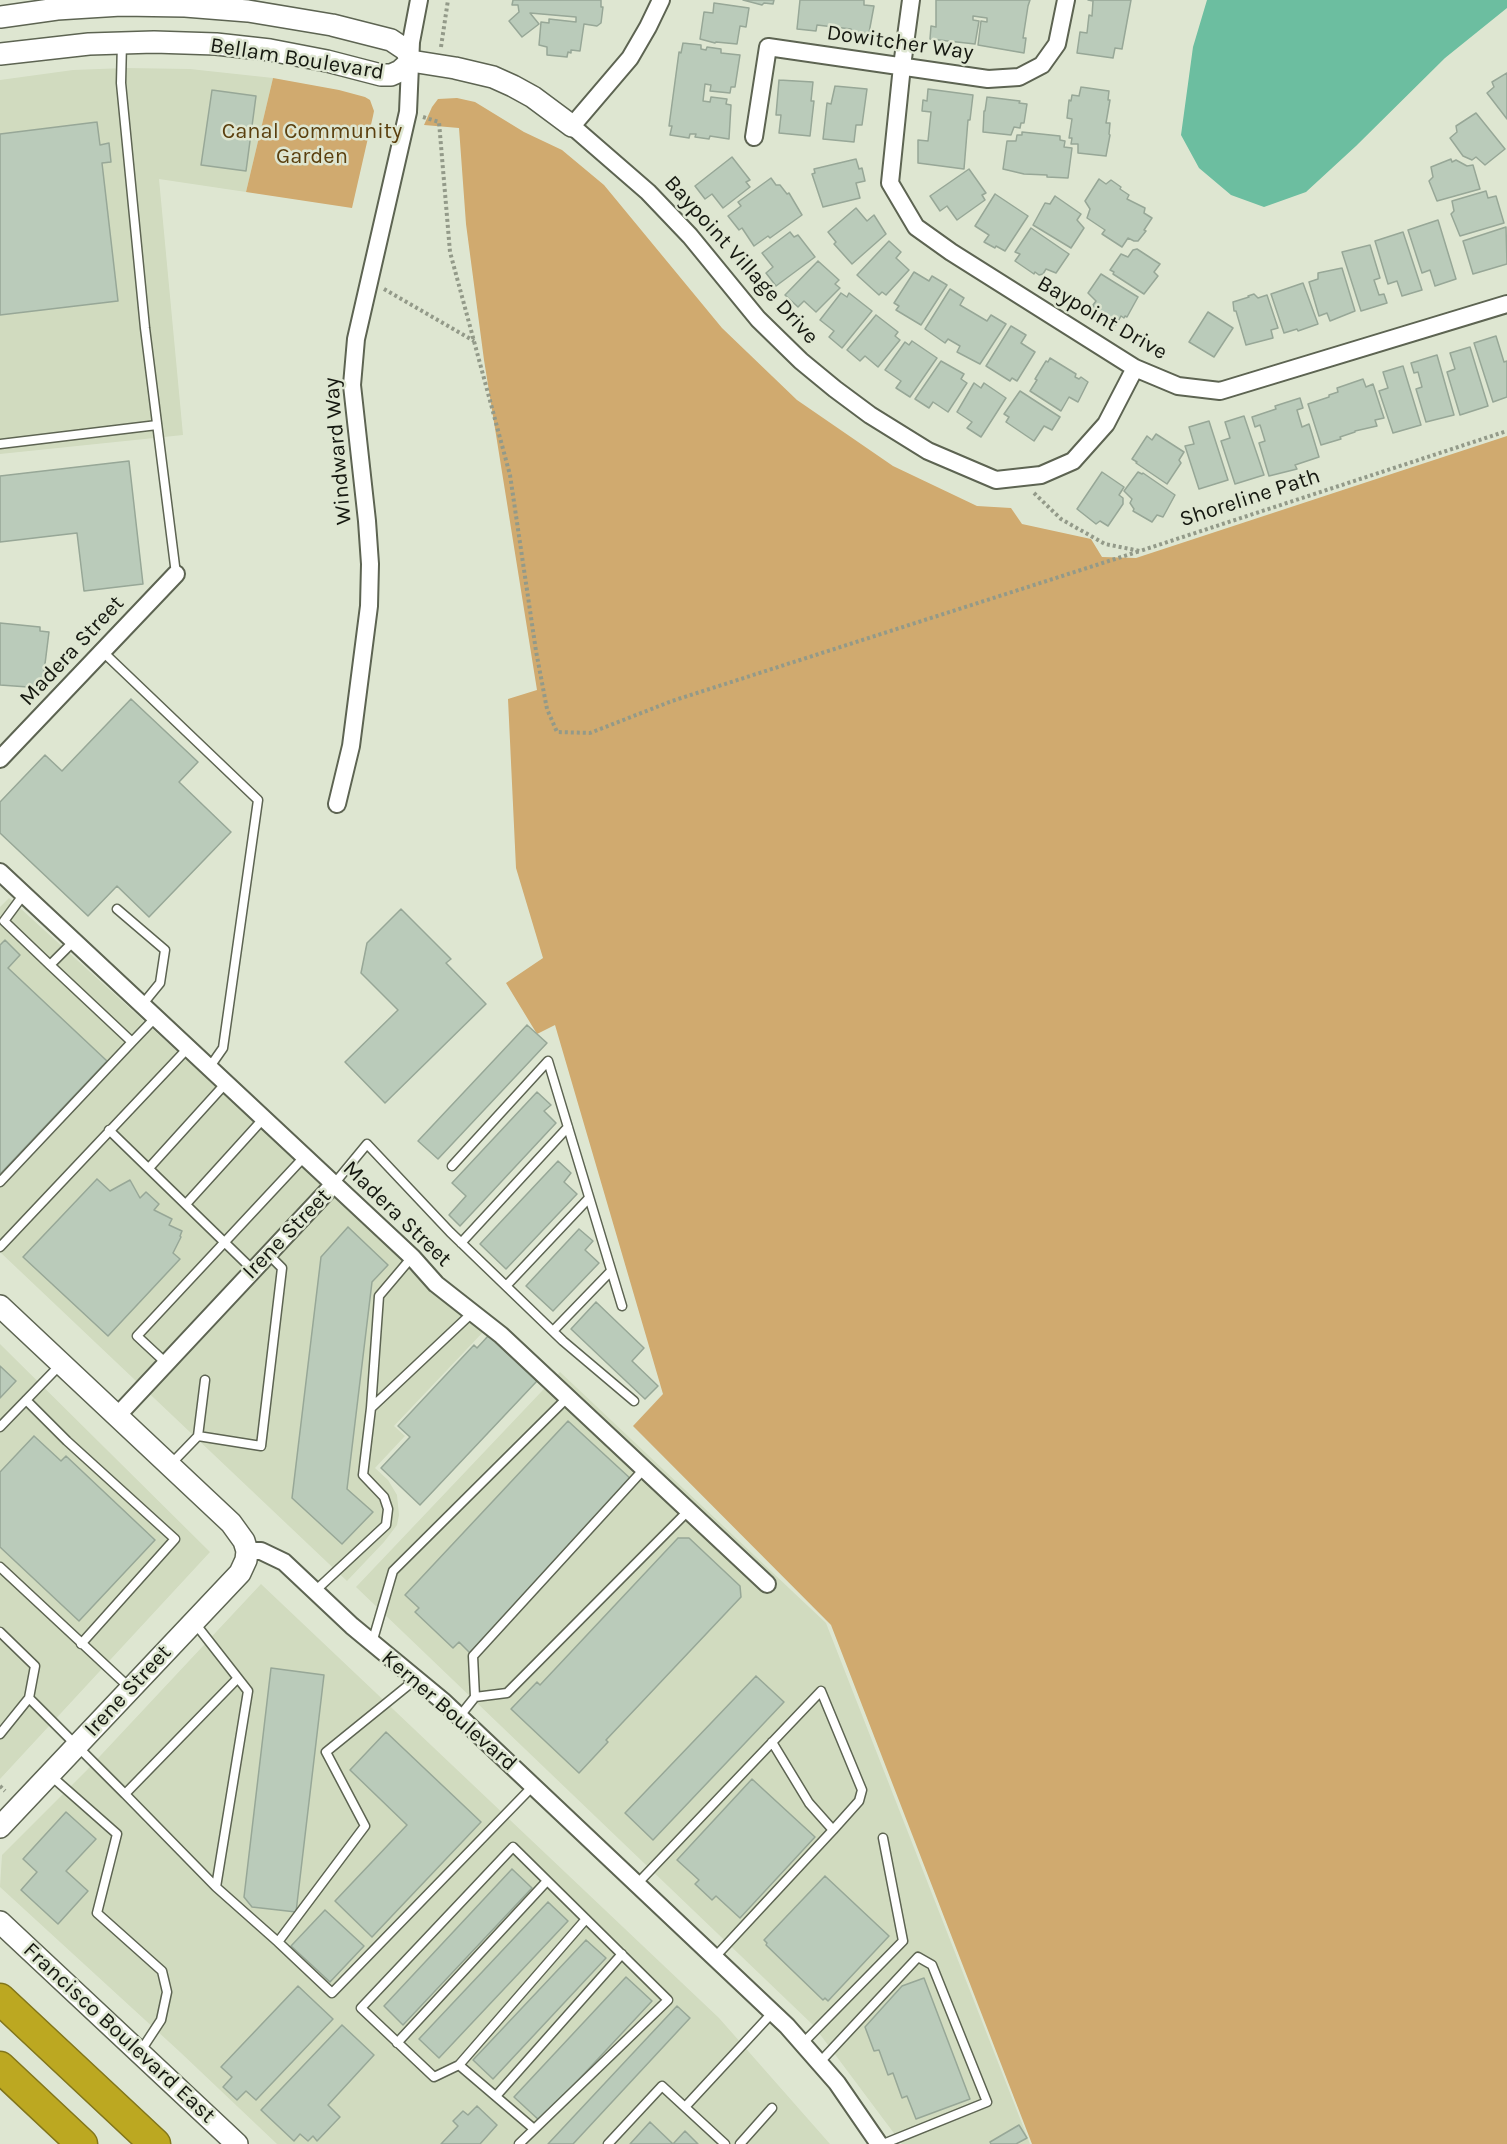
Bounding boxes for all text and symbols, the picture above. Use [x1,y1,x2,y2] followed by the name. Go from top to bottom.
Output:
[825,20,975,66] street label: Dowitcher Way
[208,32,386,86] street label: Bellam Boulevard
[222,119,402,170] park label: Canal Community Garden
[658,170,824,350] street label: Baypoint Village Drive
[1032,270,1172,366] street label: Baypoint Drive
[318,376,358,526] street label: Windward Way
[1176,463,1324,533] street label: Shoreline Path
[14,591,130,711] street label: Madera Street
[337,1156,457,1272] street label: Madera Street
[237,1183,337,1285] street label: Irene Street
[79,1640,177,1742] street label: Irene Street
[376,1645,522,1777] street label: Kerner Boulevard
[17,1937,221,2129] street label: Francisco Boulevard East

